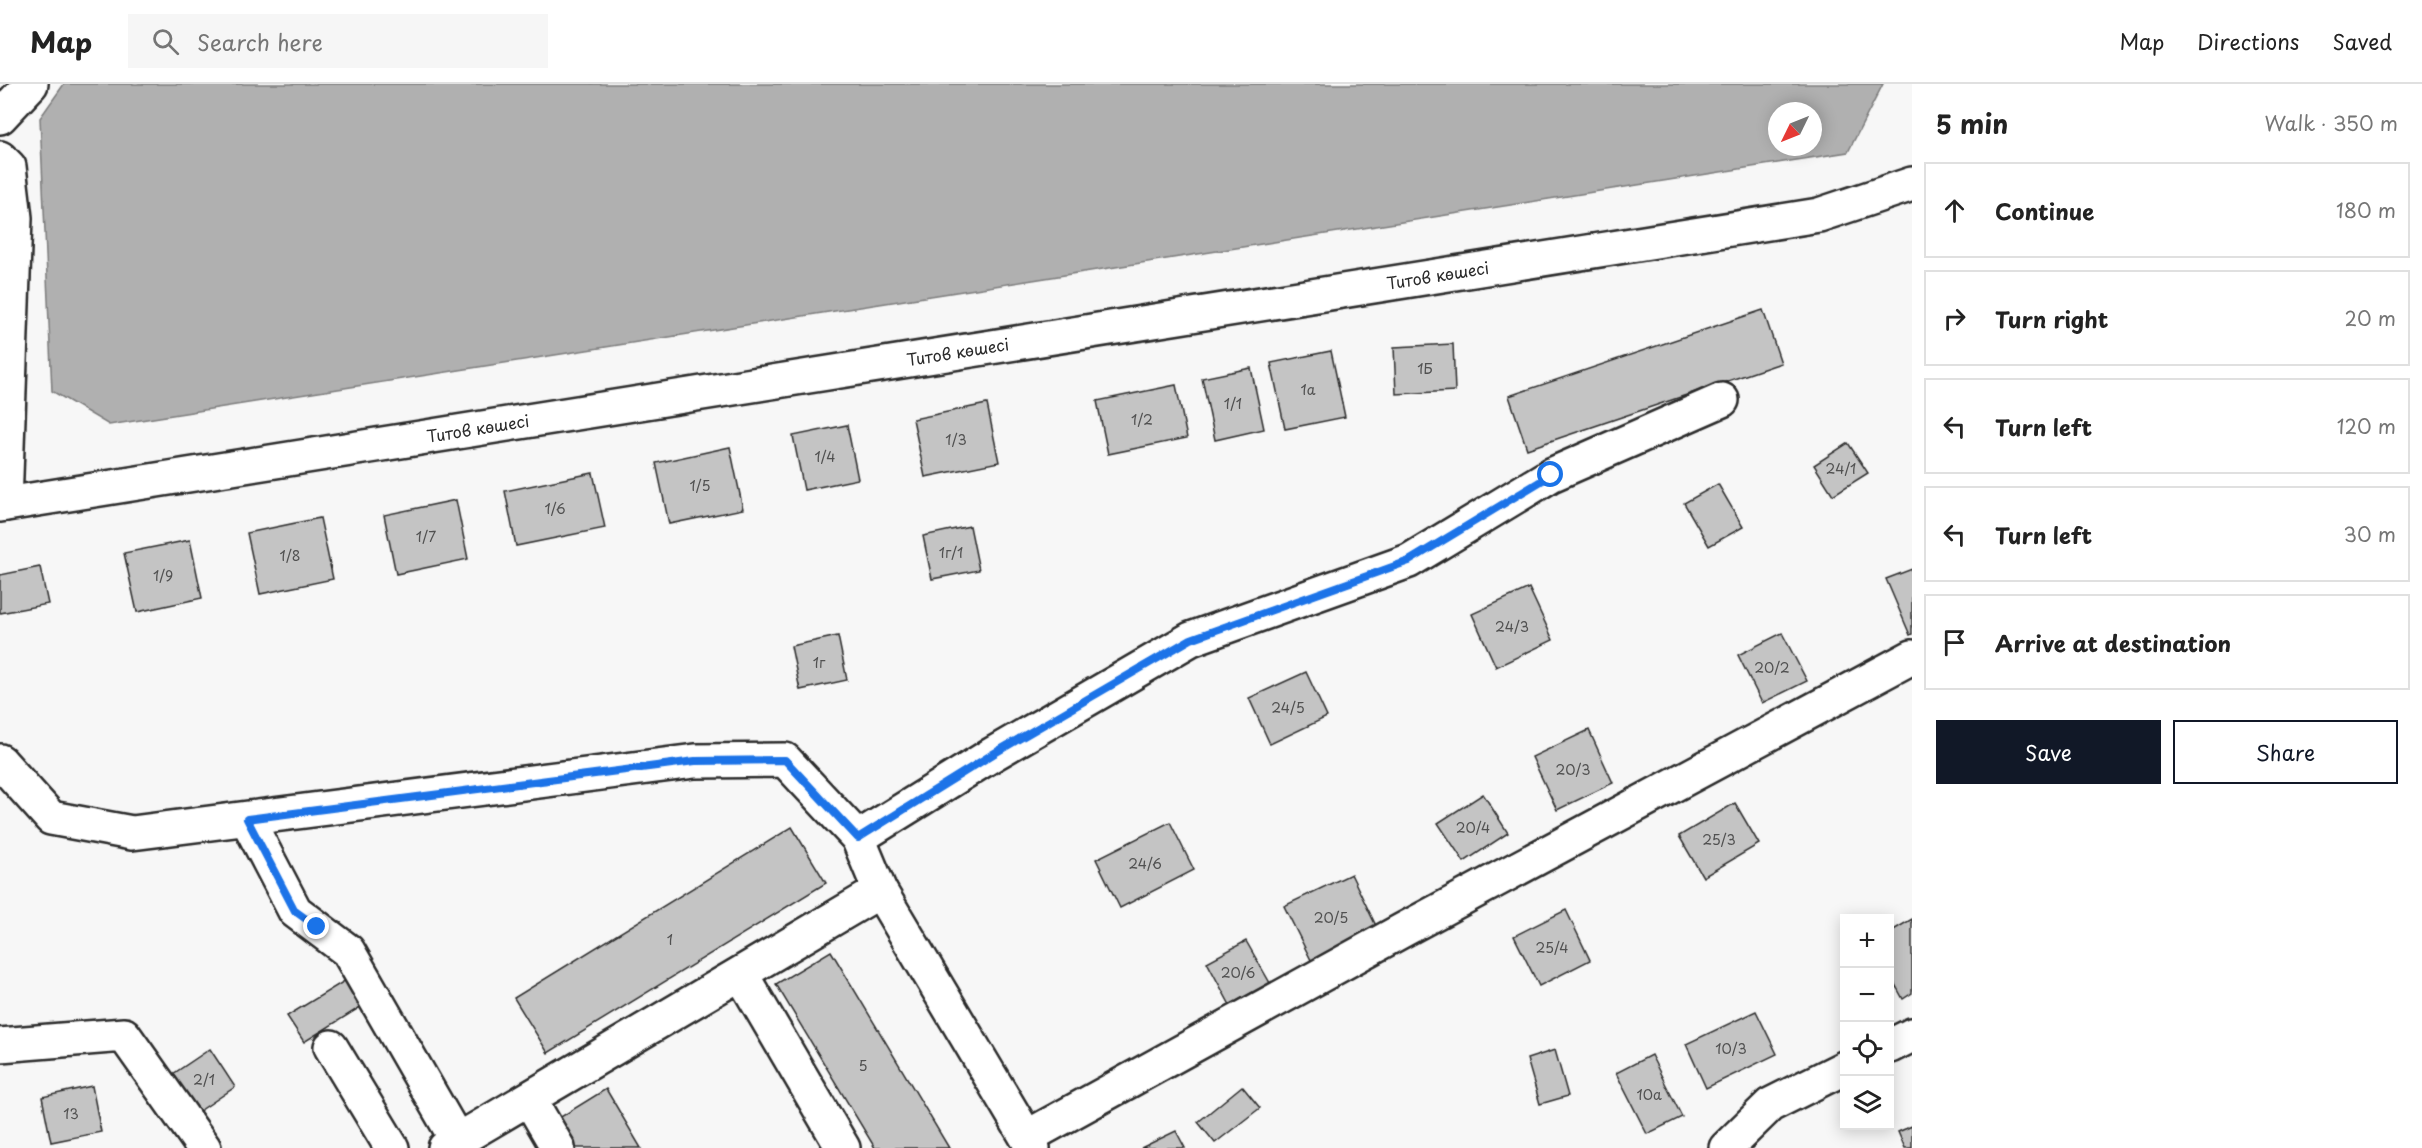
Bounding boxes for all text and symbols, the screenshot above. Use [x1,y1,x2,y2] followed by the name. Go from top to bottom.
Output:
[128,14,548,68] search box
[30,20,92,63] text: Map
[149,25,182,58] icon: search
[197,25,323,58] text: Search here
[2119,25,2164,57] text: Map
[2197,25,2299,57] text: Directions
[2332,25,2392,57] text: Saved
[1768,102,1822,156] north arrow
[1936,104,2008,143] text: 5 min
[2265,108,2398,138] text: Walk · 350 m
[1938,194,1971,227] icon: ahead
[1995,194,2094,227] text: Continue
[2336,195,2396,225] text: 180 m
[1385,255,1491,295] street label: Титов көшесі
[1938,302,1971,335] icon: right
[1995,302,2108,335] text: Turn right
[2344,303,2396,333] text: 20 m
[905,331,1011,371] street label: Титов көшесі
[1417,358,1433,379] house number: 1Б
[1301,379,1316,400] house number: 1а
[1224,393,1242,414] house number: 1/1
[425,408,531,448] street label: Титов көшесі
[1131,409,1153,430] house number: 1/2
[1938,410,1971,443] icon: left
[1995,410,2092,443] text: Turn left
[2337,411,2396,441] text: 120 m
[945,429,967,450] house number: 1/3
[815,446,835,467] house number: 1/4
[1826,458,1856,479] house number: 24/1
[1537,461,1563,487] route start
[689,475,711,496] house number: 1/5
[544,498,566,519] house number: 1/6
[1938,518,1971,551] icon: left
[1995,518,2092,551] text: Turn left
[2343,519,2396,549] text: 30 m
[416,526,436,547] house number: 1/7
[939,542,963,563] house number: 1г/1
[280,545,300,566] house number: 1/8
[153,565,173,586] house number: 1/9
[1495,616,1529,637] house number: 24/3
[1938,626,1971,659] icon: arrive
[1995,626,2231,659] text: Arrive at destination
[813,652,826,673] house number: 1г
[1754,657,1790,678] house number: 20/2
[1271,697,1305,718] house number: 24/5
[1936,720,2161,784] button: Save
[2173,720,2398,784] button: Share
[1556,759,1590,780] house number: 20/3
[1456,817,1490,838] house number: 20/4
[1702,829,1736,850] house number: 25/3
[1128,853,1162,874] house number: 24/6
[1314,907,1348,928] house number: 20/5
[303,913,329,939] route end
[1840,914,1894,1130] map controls
[1840,914,1894,968] button: +
[667,929,673,950] house number: 1
[1535,937,1569,958] house number: 25/4
[1221,962,1256,983] house number: 20/6
[1840,968,1894,1022] button: −
[1840,1022,1894,1076] button: locate
[1715,1038,1747,1059] house number: 10/3
[858,1055,868,1076] house number: 5
[193,1069,215,1090] house number: 2/1
[1840,1076,1894,1130] button: layers
[1636,1084,1662,1105] house number: 10а
[63,1103,79,1124] house number: 13

